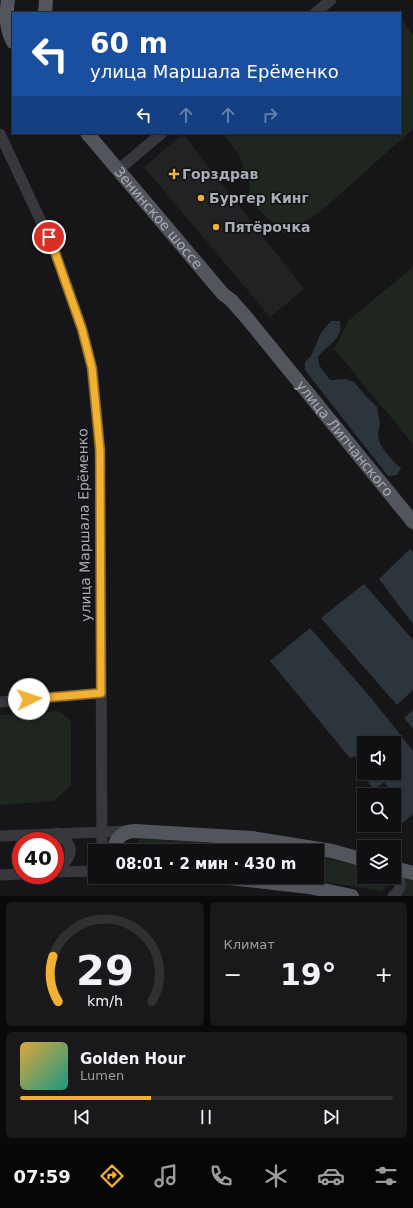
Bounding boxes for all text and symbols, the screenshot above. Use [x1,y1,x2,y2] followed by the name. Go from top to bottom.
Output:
[90,27,168,60] text: 60 m
[24,28,76,80] icon: left
[90,61,339,82] text: улица Маршала Ерёменко
[133,104,155,126] icon: left
[175,104,197,126] icon: ahead
[217,104,239,126] icon: ahead
[259,104,281,126] icon: right
[111,164,206,272] street label: Зенинское шоссе
[182,166,258,182] place label: Горздрав
[169,169,179,179] marker: Горздрав
[209,190,309,206] place label: Бургер Кинг
[196,193,206,203] marker: Бургер Кинг
[224,219,311,235] place label: Пятёрочка
[32,220,66,254] pin
[211,222,221,232] marker: Пятёрочка
[38,226,60,248] icon: arrive
[293,377,397,499] street label: улица Липчанского
[74,428,94,622] street label: улица Маршала Ерёменко
[8,678,50,720] position arrow
[357,736,401,884] map controls
[357,736,401,780] button: sound
[357,788,401,832] button: search
[12,832,64,884] speed limit sign: 40
[357,840,401,884] button: layers
[116,855,297,873] text: 08:01 · 2 мин · 430 m
[224,937,275,952] text: Климат
[76,946,134,995] text: 29
[280,957,337,992] text: 19°
[224,962,242,987] text: −
[375,962,393,987] text: +
[87,993,123,1009] text: km/h
[80,1050,186,1068] text: Golden Hour
[80,1068,124,1083] text: Lumen
[71,1106,93,1128] icon: previous
[195,1106,217,1128] icon: pause
[320,1106,342,1128] icon: next
[98,1162,126,1190] icon: directions
[152,1162,180,1190] icon: music
[207,1162,235,1190] icon: phone
[262,1162,290,1190] icon: climate
[317,1162,345,1190] icon: car
[372,1162,400,1190] icon: filters
[13,1166,71,1187] text: 07:59

